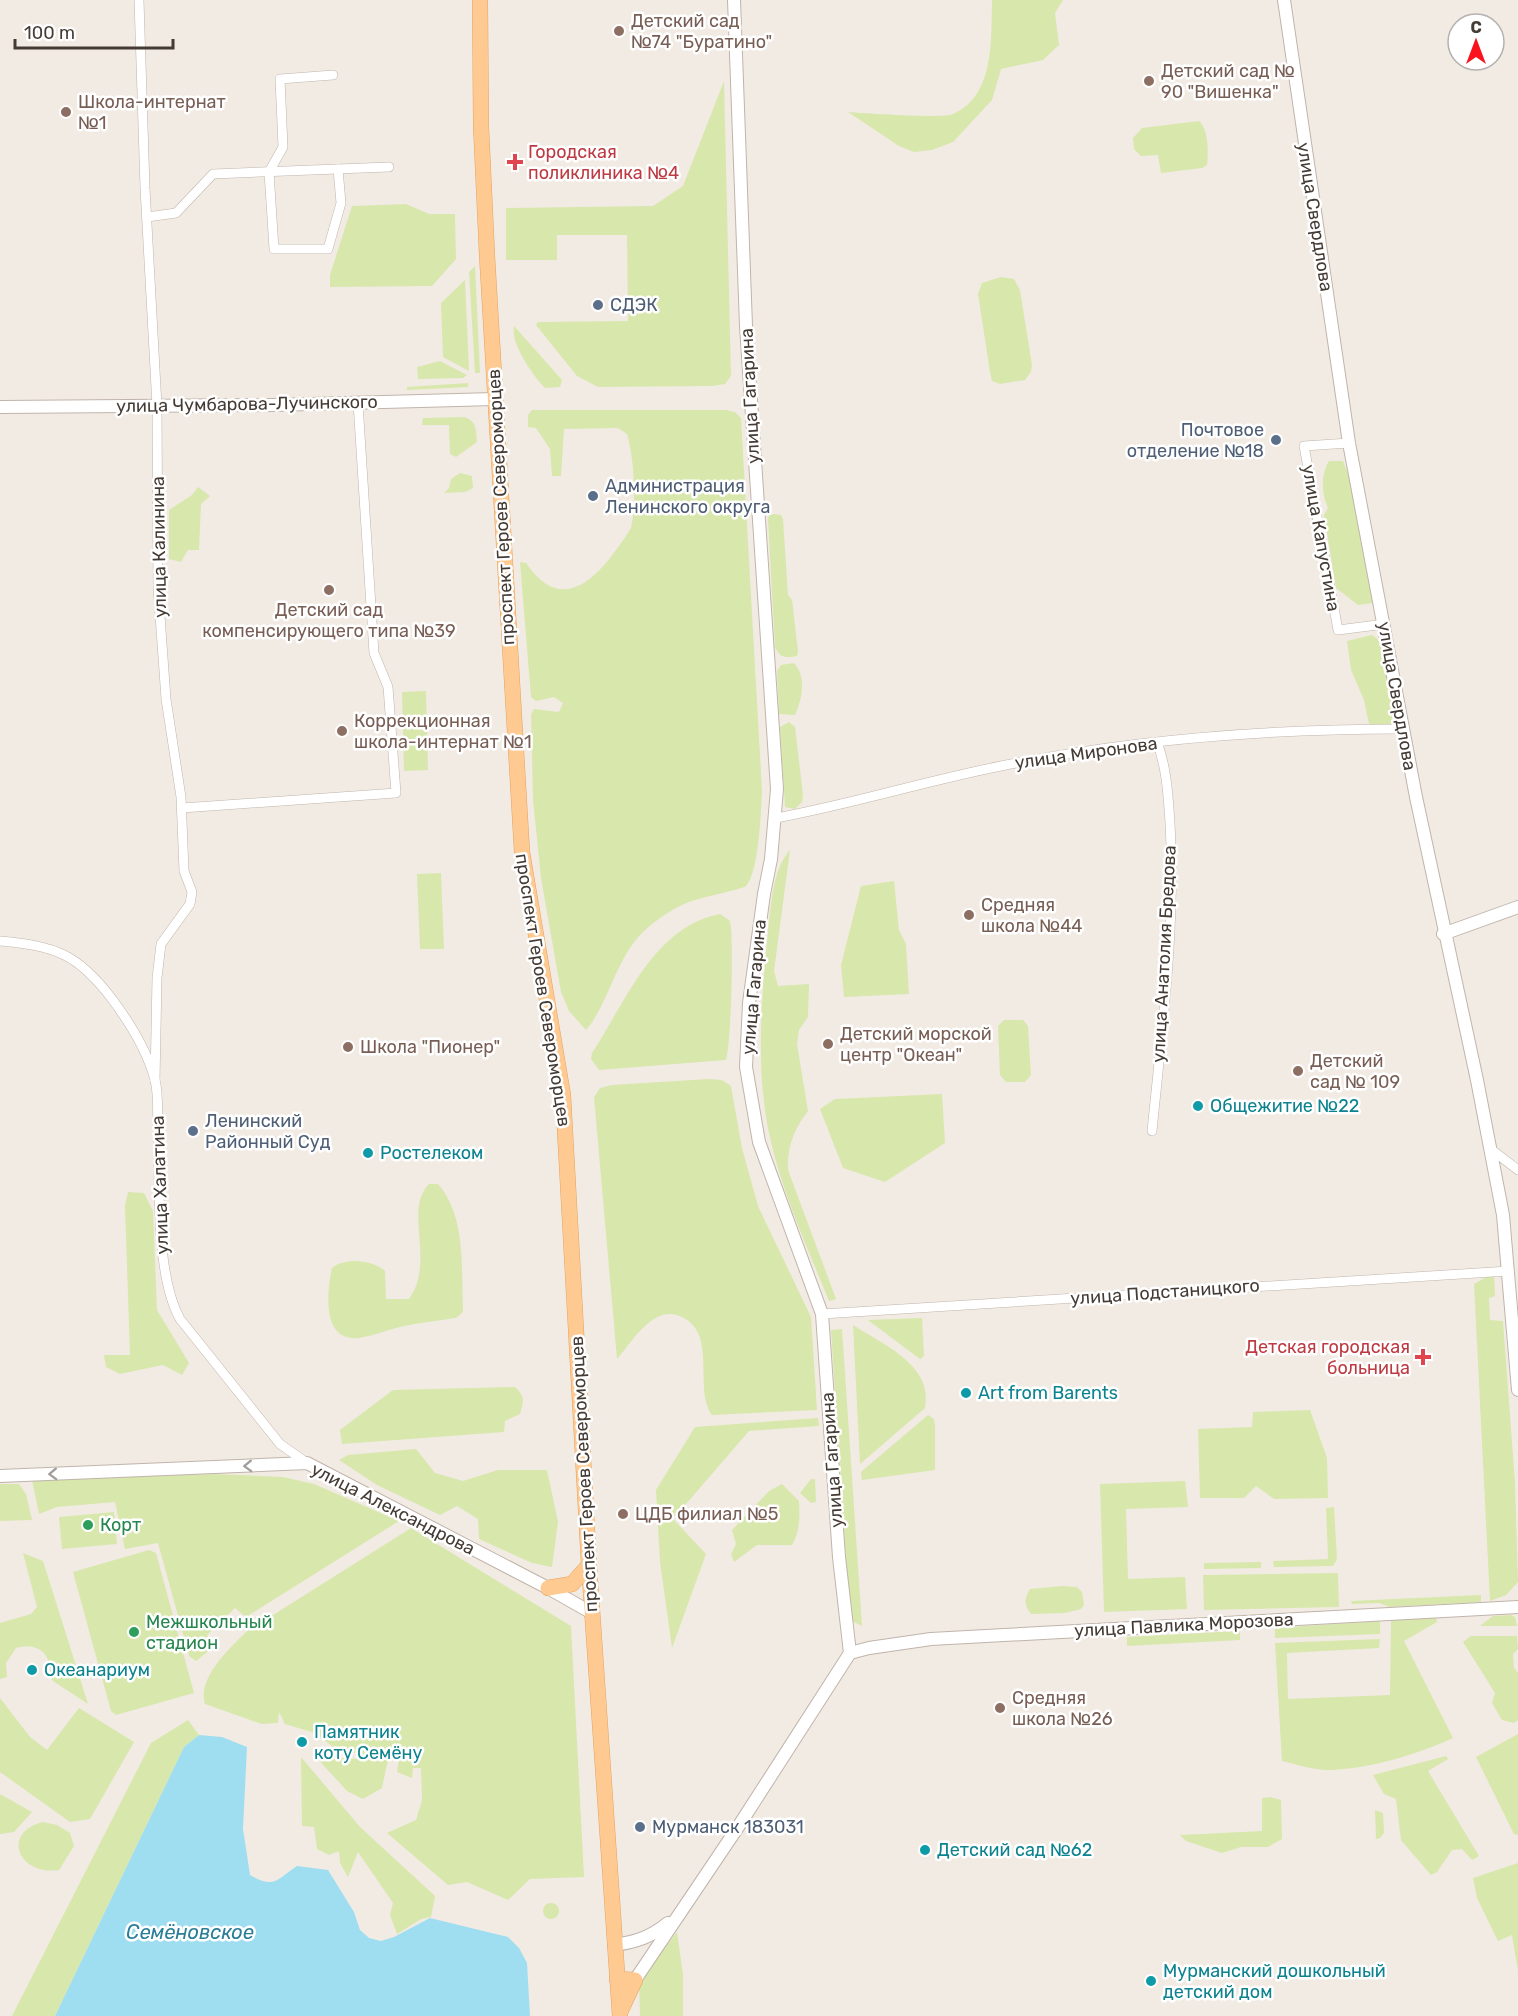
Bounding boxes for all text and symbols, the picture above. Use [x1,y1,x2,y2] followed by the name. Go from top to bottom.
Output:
[631,10,772,53] place label: Детский сад №74 "Буратино"
[15,12,172,50] scale bar
[1446,12,1506,72] north arrow
[1470,18,1482,37] text: С
[24,22,75,44] text: 100 m
[612,24,626,38] marker: Детский сад №74 "Буратино"
[1161,60,1295,103] place label: Детский сад № 90 "Вишенка"
[1142,74,1156,88] marker: Детский сад № 90 "Вишенка"
[78,91,226,134] place label: Школа-интернат №1
[59,105,73,119] marker: Школа-интернат №1
[528,141,679,184] place label: Городская поликлиника №4
[1292,141,1338,293] street label: улица Свердлова
[506,153,524,171] marker: Городская поликлиника №4
[610,294,658,316] place label: СДЭК
[591,298,605,312] marker: СДЭК
[735,328,765,464] street label: улица Гагарина
[483,368,519,646] street label: проспект Героев Североморцев
[116,391,378,417] street label: улица Чумбарова-Лучинского
[1127,419,1264,462] place label: Почтовое отделение №18
[1269,433,1283,447] marker: Почтовое отделение №18
[1297,463,1345,613] street label: улица Капустина
[605,475,770,518] place label: Администрация Ленинского округа
[147,476,171,618] street label: улица Калинина
[586,489,600,503] marker: Администрация Ленинского округа
[322,583,336,597] marker: Детский сад компенсирующего типа №39
[202,599,456,642] place label: Детский сад компенсирующего типа №39
[1373,620,1421,772] street label: улица Свердлова
[354,710,532,753] place label: Коррекционная школа-интернат №1
[335,724,349,738] marker: Коррекционная школа-интернат №1
[1013,732,1159,774] street label: улица Миронова
[1147,845,1181,1063] street label: улица Анатолия Бредова
[511,852,575,1128] street label: проспект Героев Североморцев
[981,894,1083,937] place label: Средняя школа №44
[962,908,976,922] marker: Средняя школа №44
[737,918,771,1056] street label: улица Гагарина
[840,1023,992,1066] place label: Детский морской центр "Океан"
[360,1036,500,1058] place label: Школа "Пионер"
[821,1037,835,1051] marker: Детский морской центр "Океан"
[341,1040,355,1054] marker: Школа "Пионер"
[1310,1050,1400,1093] place label: Детский сад № 109
[1291,1064,1305,1078] marker: Детский сад № 109
[1210,1095,1359,1117] place label: Общежитие №22
[1191,1099,1205,1113] marker: Общежитие №22
[205,1110,331,1153] place label: Ленинский Районный Суд
[147,1115,173,1255] street label: улица Халатина
[186,1124,200,1138] marker: Ленинский Районный Суд
[380,1142,483,1164] place label: Ростелеком
[361,1146,375,1160] marker: Ростелеком
[1070,1274,1260,1310] street label: улица Подстаницкого
[566,1335,602,1613] street label: проспект Героев Североморцев
[1245,1336,1410,1379] place label: Детская городская больница
[1414,1348,1432,1366] marker: Детская городская больница
[978,1382,1118,1404] place label: Art from Barents
[959,1386,973,1400] marker: Art from Barents
[816,1391,848,1529] street label: улица Гагарина
[308,1458,478,1560] street label: улица Александрова
[244,1459,253,1472] one-way arrow
[49,1468,58,1480] one-way arrow
[635,1503,778,1525] place label: ЦДБ филиал №5
[616,1507,630,1521] marker: ЦДБ филиал №5
[100,1514,141,1536] place label: Корт
[81,1518,95,1532] marker: Корт
[1074,1608,1294,1642] street label: улица Павлика Морозова
[146,1611,272,1654] place label: Межшкольный стадион
[127,1625,141,1639] marker: Межшкольный стадион
[44,1659,150,1681] place label: Океанариум
[25,1663,39,1677] marker: Океанариум
[1012,1687,1113,1730] place label: Средняя школа №26
[993,1701,1007,1715] marker: Средняя школа №26
[314,1721,422,1764] place label: Памятник коту Семёну
[295,1735,309,1749] marker: Памятник коту Семёну
[652,1816,804,1838] place label: Мурманск 183031
[633,1820,647,1834] marker: Мурманск 183031
[937,1839,1092,1861] place label: Детский сад №62
[918,1843,932,1857] marker: Детский сад №62
[126,1920,254,1944] water label: Семёновское
[1163,1960,1386,2003] place label: Мурманский дошкольный детский дом
[1144,1974,1158,1988] marker: Мурманский дошкольный детский дом

